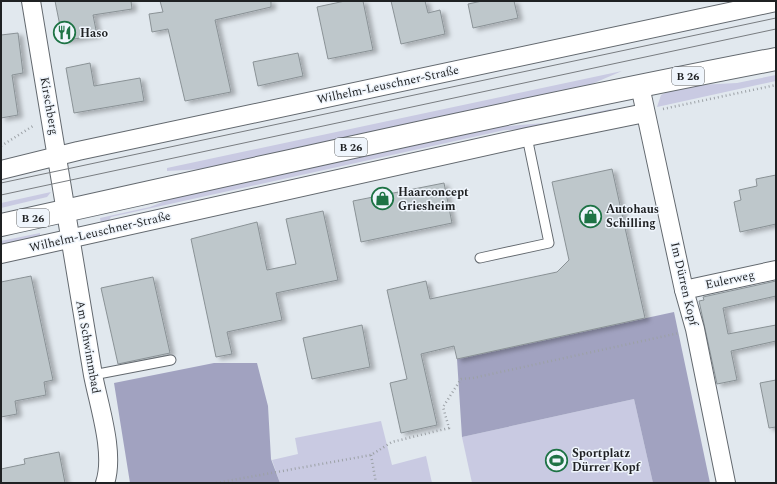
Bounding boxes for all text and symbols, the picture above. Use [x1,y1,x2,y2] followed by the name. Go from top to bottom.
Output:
[51,20,77,46] restaurant icon: Haso
[80,24,108,43] place label: Haso
[315,61,461,109] street label: Wilhelm-Leuschner-Straße
[672,67,704,85] road number: B 26
[35,75,63,137] street label: Kirschberg
[335,138,367,156] road number: B 26
[398,183,469,216] place label: Haarconcept Griesheim
[370,186,396,212] shop icon: Haarconcept Griesheim
[606,200,659,233] place label: Autohaus Schilling
[578,203,604,229] shop icon: Autohaus Schilling
[27,206,173,258] street label: Wilhelm-Leuschner-Straße
[17,209,49,227] road number: B 26
[665,240,703,328] street label: Im Dürren Kopf
[704,266,756,294] street label: Eulerweg
[70,299,106,395] street label: Am Schwimmbad
[572,444,642,477] place label: Sportplatz Dürrer Kopf
[544,447,570,473] sports icon: Sportplatz Dürrer Kopf

